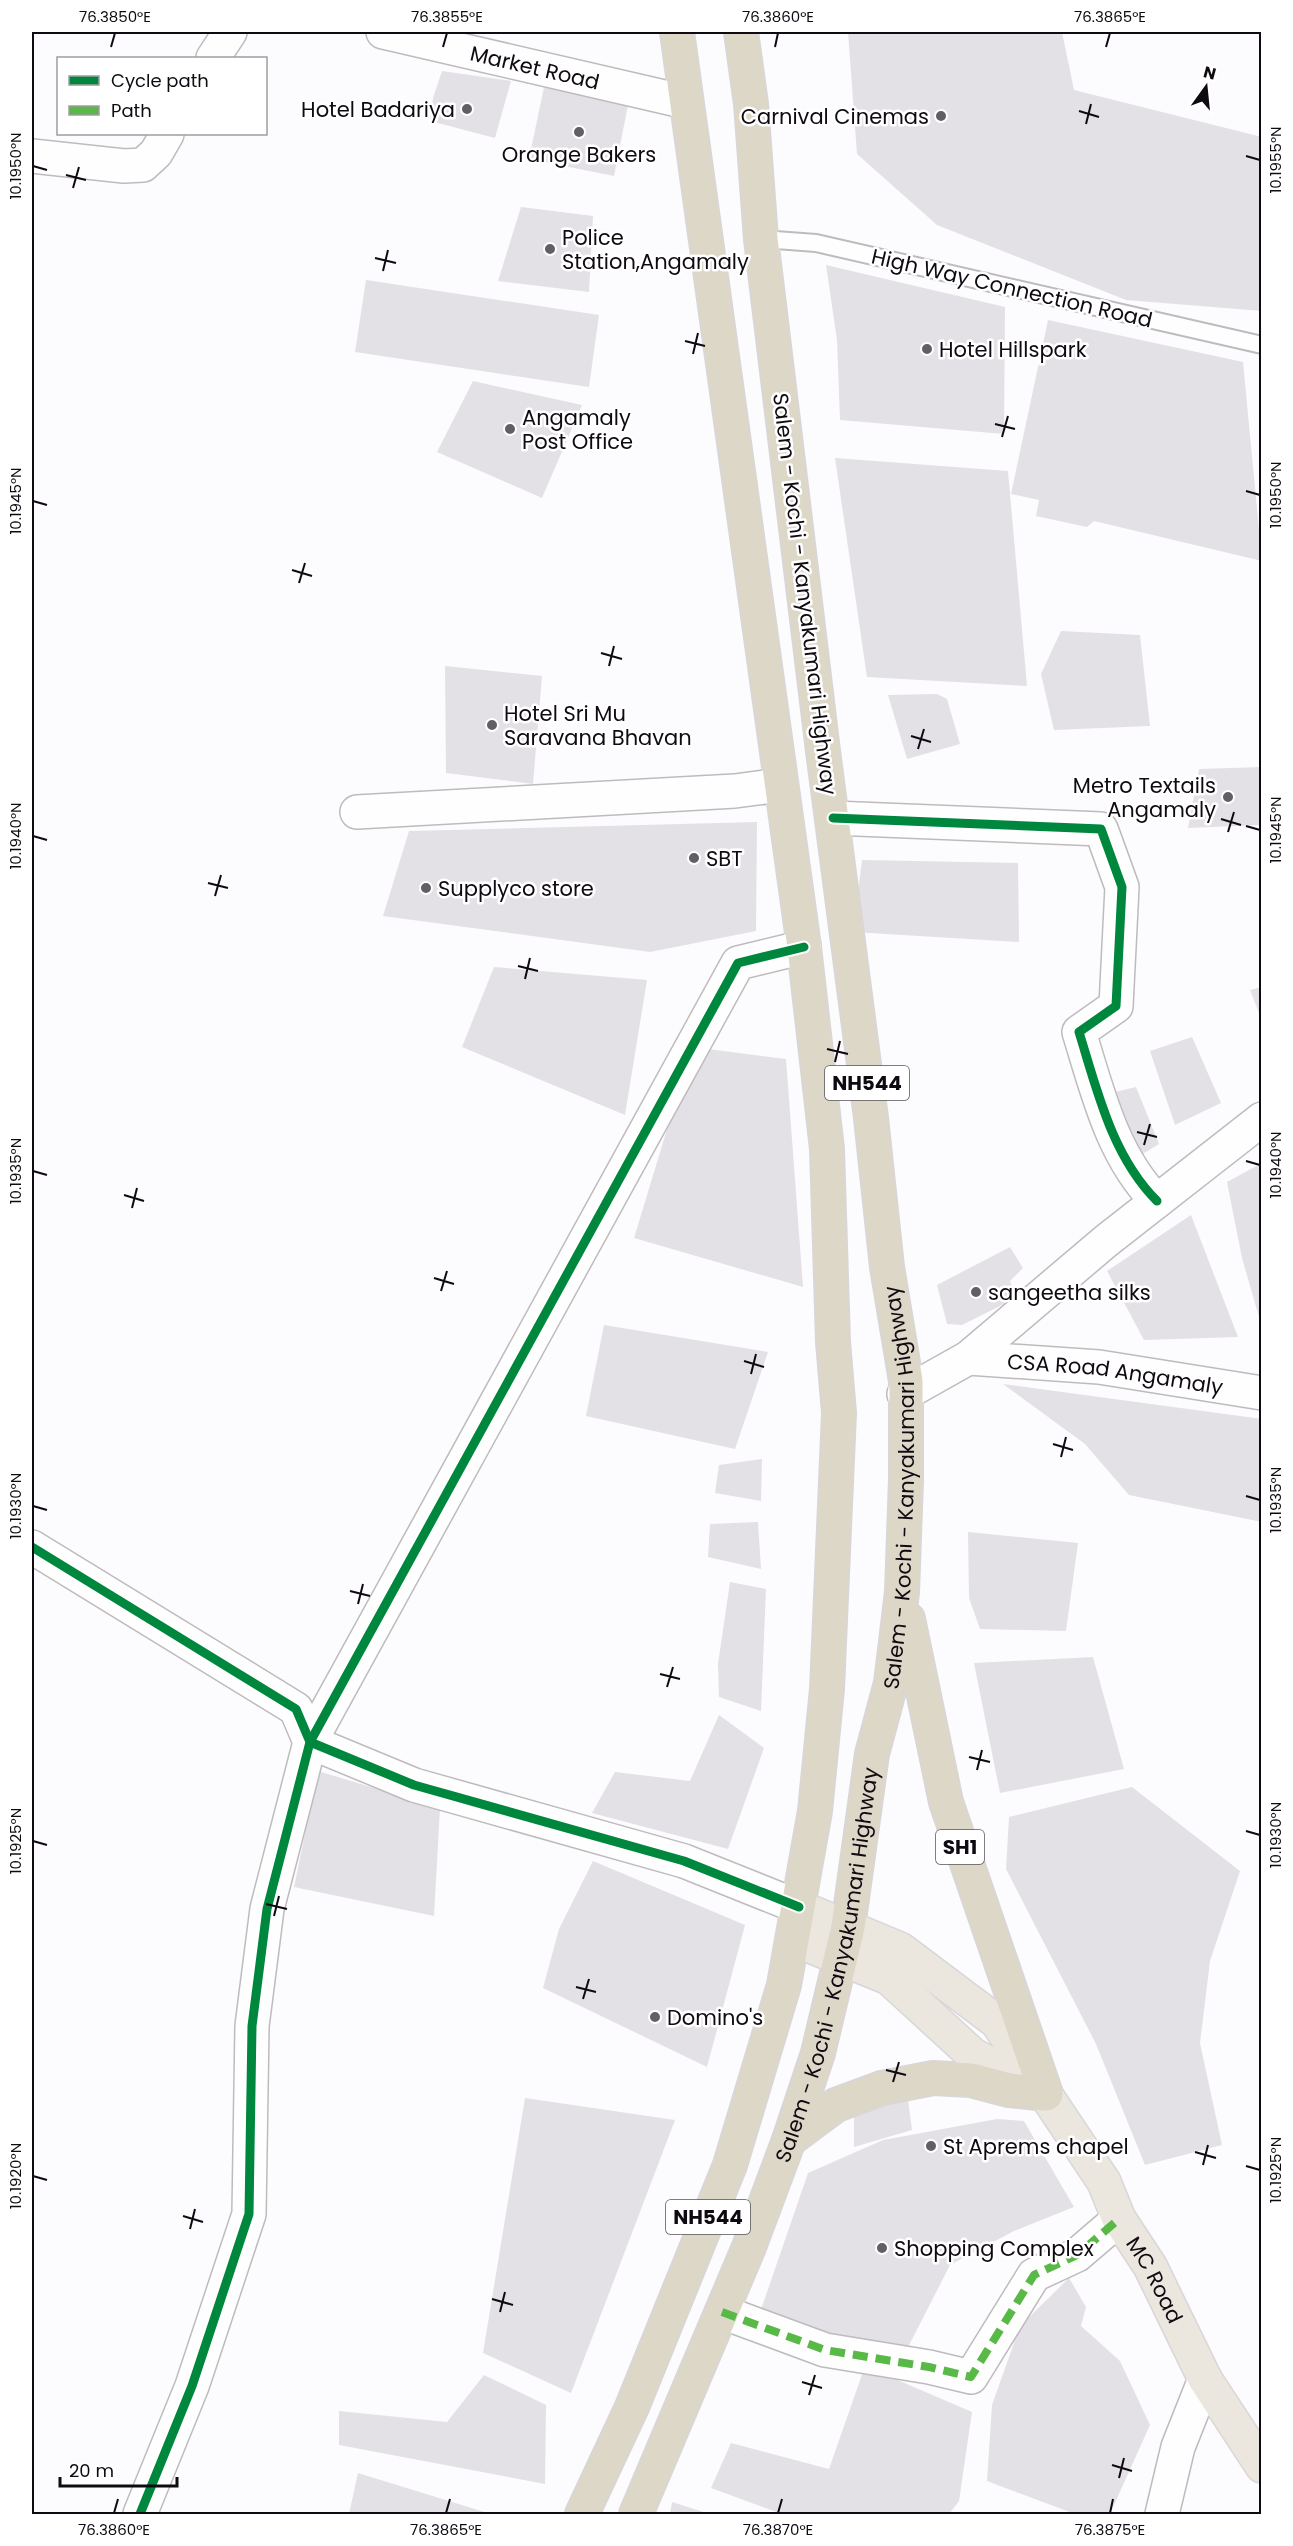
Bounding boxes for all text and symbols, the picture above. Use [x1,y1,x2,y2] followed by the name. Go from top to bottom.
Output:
[79,6,151,27] text: 76.3850°E
[411,6,483,27] text: 76.3855°E
[742,6,814,27] text: 76.3860°E
[1074,6,1146,27] text: 76.3865°E
[467,38,603,96] street label: Market Road
[57,57,267,135] legend
[1176,57,1236,117] north arrow
[1201,60,1219,86] text: N
[111,68,209,93] text: Cycle path
[301,95,455,124] place label: Hotel Badariya
[111,98,152,123] text: Path
[460,102,474,116] marker: Hotel Badariya
[741,102,929,131] place label: Carnival Cinemas
[934,109,948,123] marker: Carnival Cinemas
[572,125,586,139] marker: Orange Bakers
[1265,126,1286,194] text: 10.1955°N
[5,132,26,200] text: 10.1950°N
[502,140,656,169] place label: Orange Bakers
[562,223,749,276] place label: Police Station,Angamaly
[543,242,557,256] marker: Police Station,Angamaly
[869,242,1155,334] street label: High Way Connection Road
[939,335,1087,364] place label: Hotel Hillspark
[920,342,934,356] marker: Hotel Hillspark
[766,391,844,797] street label: Salem - Kochi - Kanyakumari Highway
[522,403,633,456] place label: Angamaly Post Office
[503,422,517,436] marker: Angamaly Post Office
[1265,461,1286,529] text: 10.1950°N
[5,467,26,535] text: 10.1945°N
[504,699,692,752] place label: Hotel Sri Mu Saravana Bhavan
[485,718,499,732] marker: Hotel Sri Mu Saravana Bhavan
[1073,771,1216,824] place label: Metro Textails Angamaly
[1221,790,1235,804] marker: Metro Textails Angamaly
[1265,796,1286,864] text: 10.1945°N
[5,802,26,870] text: 10.1940°N
[706,844,743,873] place label: SBT
[687,851,701,865] marker: SBT
[438,874,594,903] place label: Supplyco store
[419,881,433,895] marker: Supplyco store
[825,1066,909,1100] road number: NH544
[1265,1131,1286,1199] text: 10.1940°N
[5,1138,26,1204] text: 10.1935°N
[988,1278,1151,1307] place label: sangeetha silks
[876,1284,921,1691] street label: Salem - Kochi - Kanyakumari Highway
[969,1285,983,1299] marker: sangeetha silks
[1006,1346,1225,1401] street label: CSA Road Angamaly
[1265,1467,1286,1533] text: 10.1935°N
[5,1473,26,1539] text: 10.1930°N
[767,1765,885,2166] street label: Salem - Kochi - Kanyakumari Highway
[1265,1802,1286,1868] text: 10.1930°N
[5,1808,26,1874] text: 10.1925°N
[936,1830,984,1864] road number: SH1
[667,2003,763,2032] place label: Domino's
[648,2010,662,2024] marker: Domino's
[943,2132,1129,2161] place label: St Aprems chapel
[1265,2137,1286,2203] text: 10.1925°N
[924,2139,938,2153] marker: St Aprems chapel
[5,2143,26,2209] text: 10.1920°N
[666,2200,750,2234] road number: NH544
[1120,2231,1190,2328] street label: MC Road
[894,2234,1094,2263] place label: Shopping Complex
[875,2241,889,2255] marker: Shopping Complex
[60,2450,177,2488] scale bar
[69,2458,114,2483] text: 20 m
[78,2519,150,2540] text: 76.3860°E
[410,2519,482,2540] text: 76.3865°E
[743,2519,813,2540] text: 76.3870°E
[1075,2519,1145,2540] text: 76.3875°E

